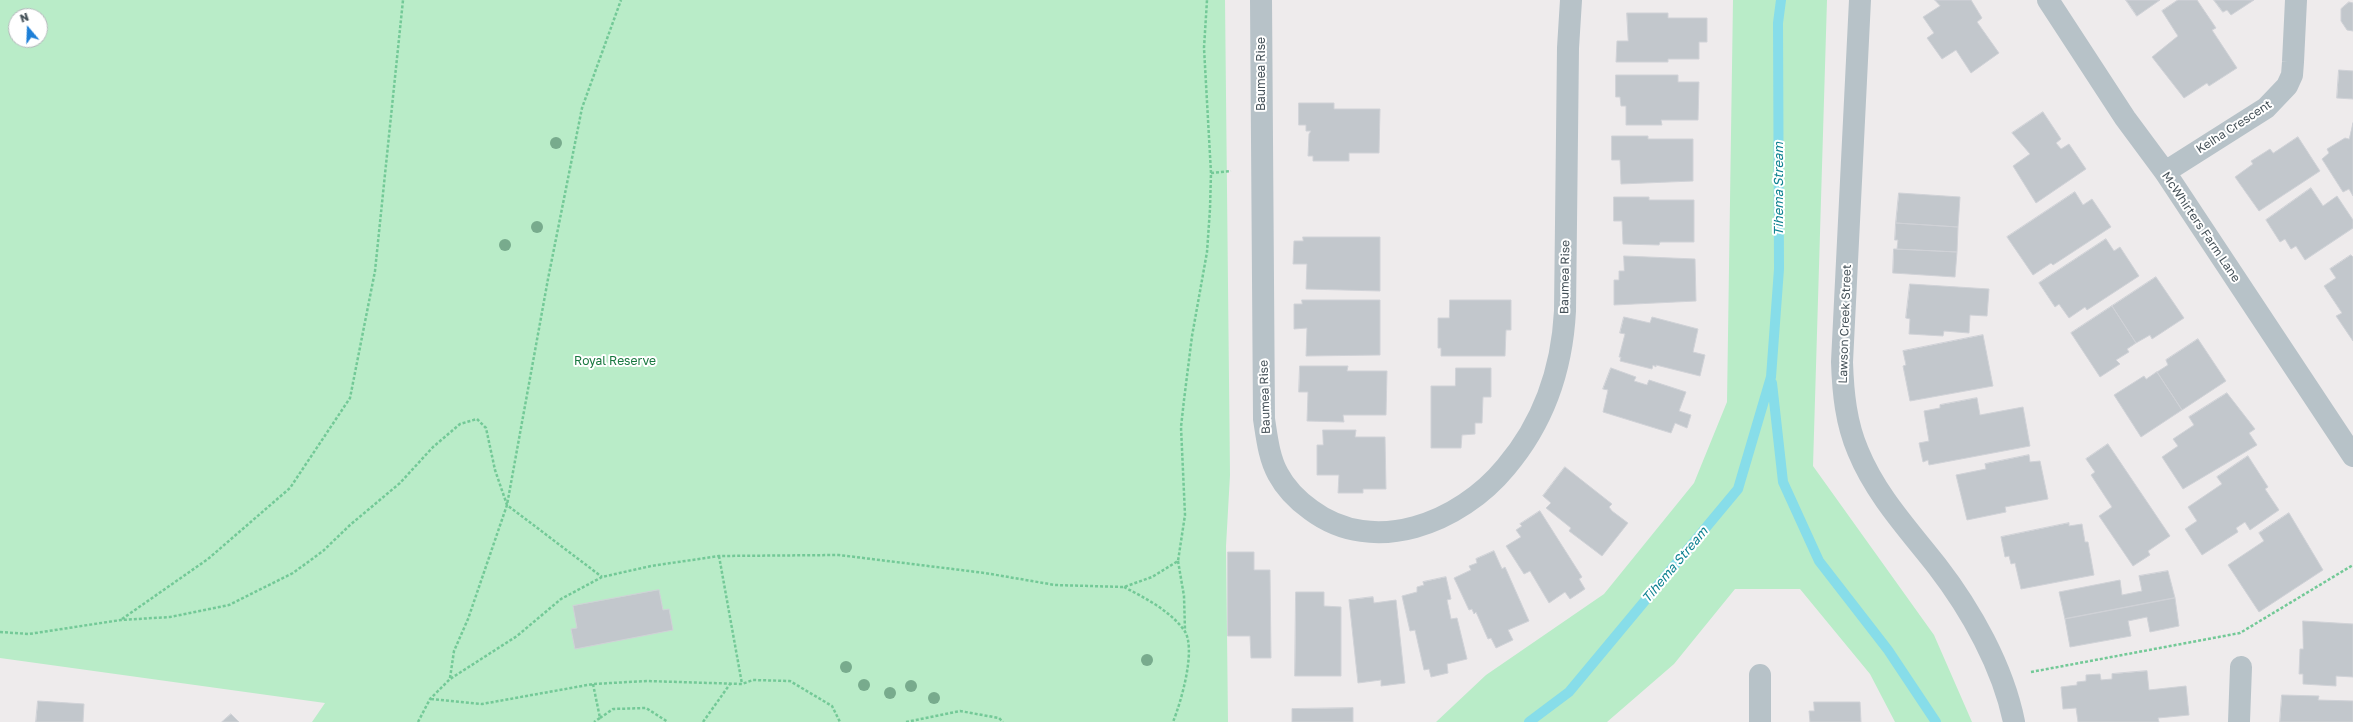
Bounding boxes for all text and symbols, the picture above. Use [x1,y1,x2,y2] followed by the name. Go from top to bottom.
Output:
[8,8,48,48] north arrow
[18,10,30,25] text: N
[1254,37,1268,111] street label: Baumea Rise
[2194,97,2274,157] street label: Keiha Crescent
[1771,142,1787,236] water label: Tihema Stream
[2159,169,2243,285] street label: McWhirters Farm Lane
[1557,240,1573,314] street label: Baumea Rise
[1836,264,1854,384] street label: Lawson Creek Street
[574,354,656,368] park label: Royal Reserve
[1257,360,1273,434] street label: Baumea Rise
[1639,524,1711,606] water label: Tihema Stream

